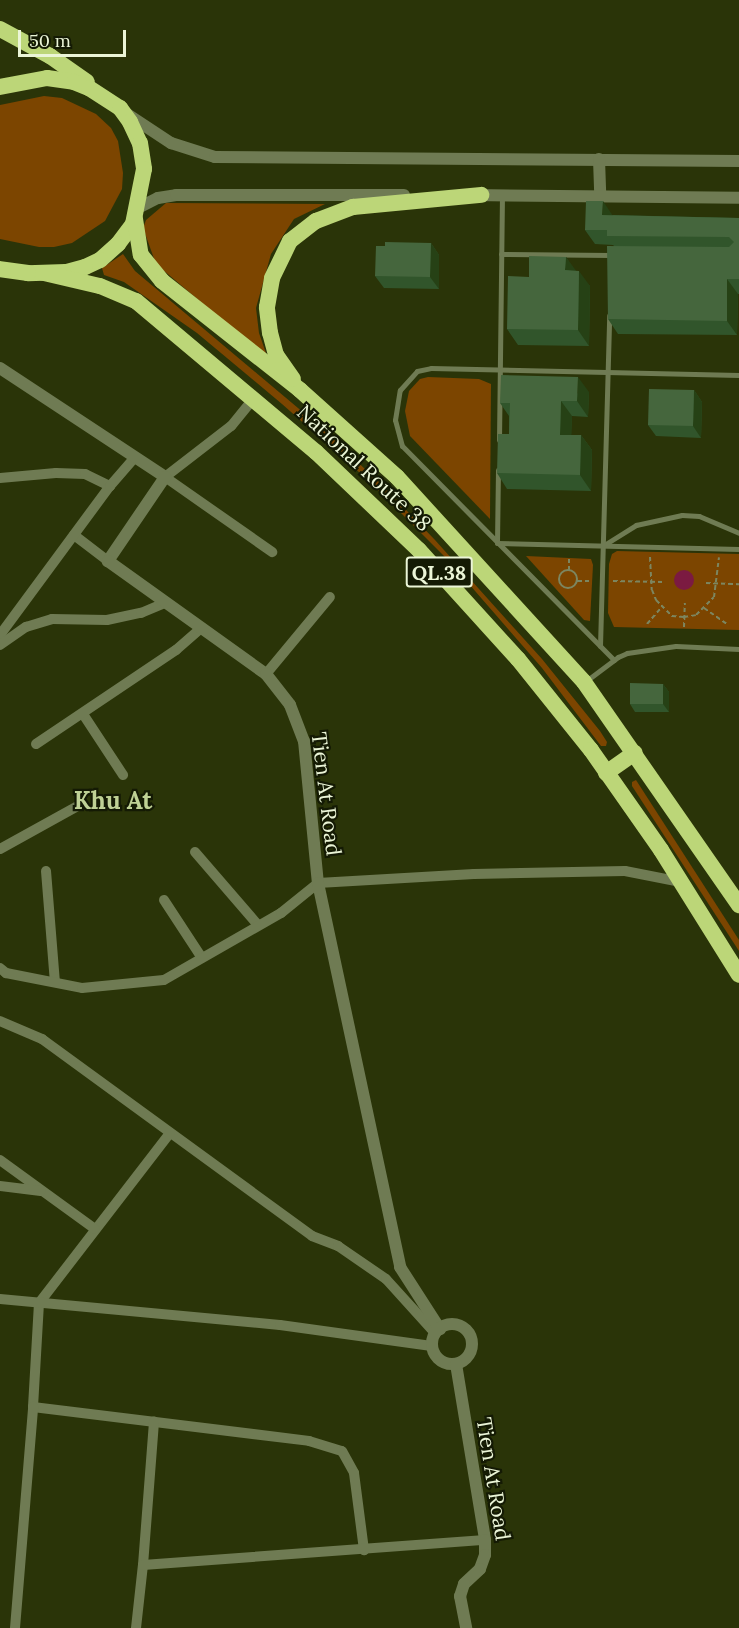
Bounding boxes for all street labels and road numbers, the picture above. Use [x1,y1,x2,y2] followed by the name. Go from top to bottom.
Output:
[292,399,436,537] street label: National Route 38
[404,555,474,589] road number: QL.38
[306,731,346,857] street label: Tien At Road
[471,1416,515,1542] street label: Tien At Road

